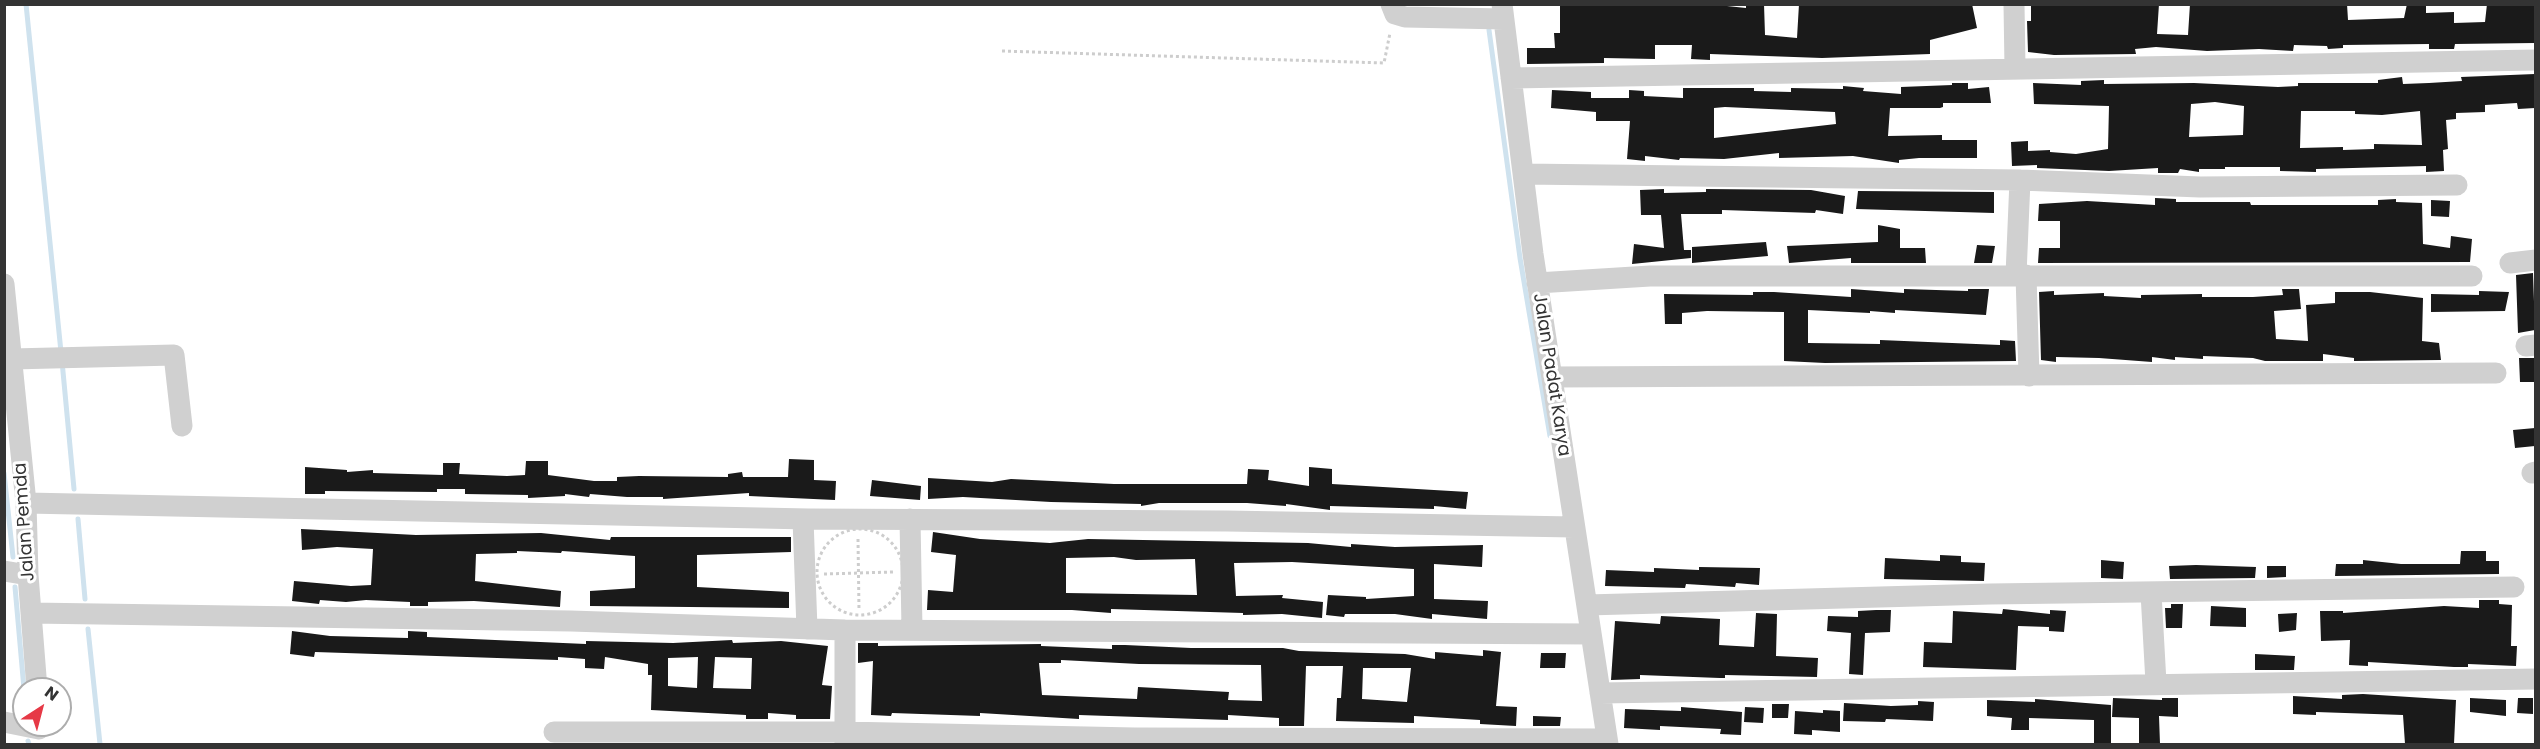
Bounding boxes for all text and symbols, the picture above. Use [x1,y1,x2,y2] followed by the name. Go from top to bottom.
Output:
[1527,292,1575,458] street label: Jalan Padat Karya
[10,462,40,582] street label: Jalan Pemda
[12,677,72,737] north arrow
[40,681,63,706] text: N

